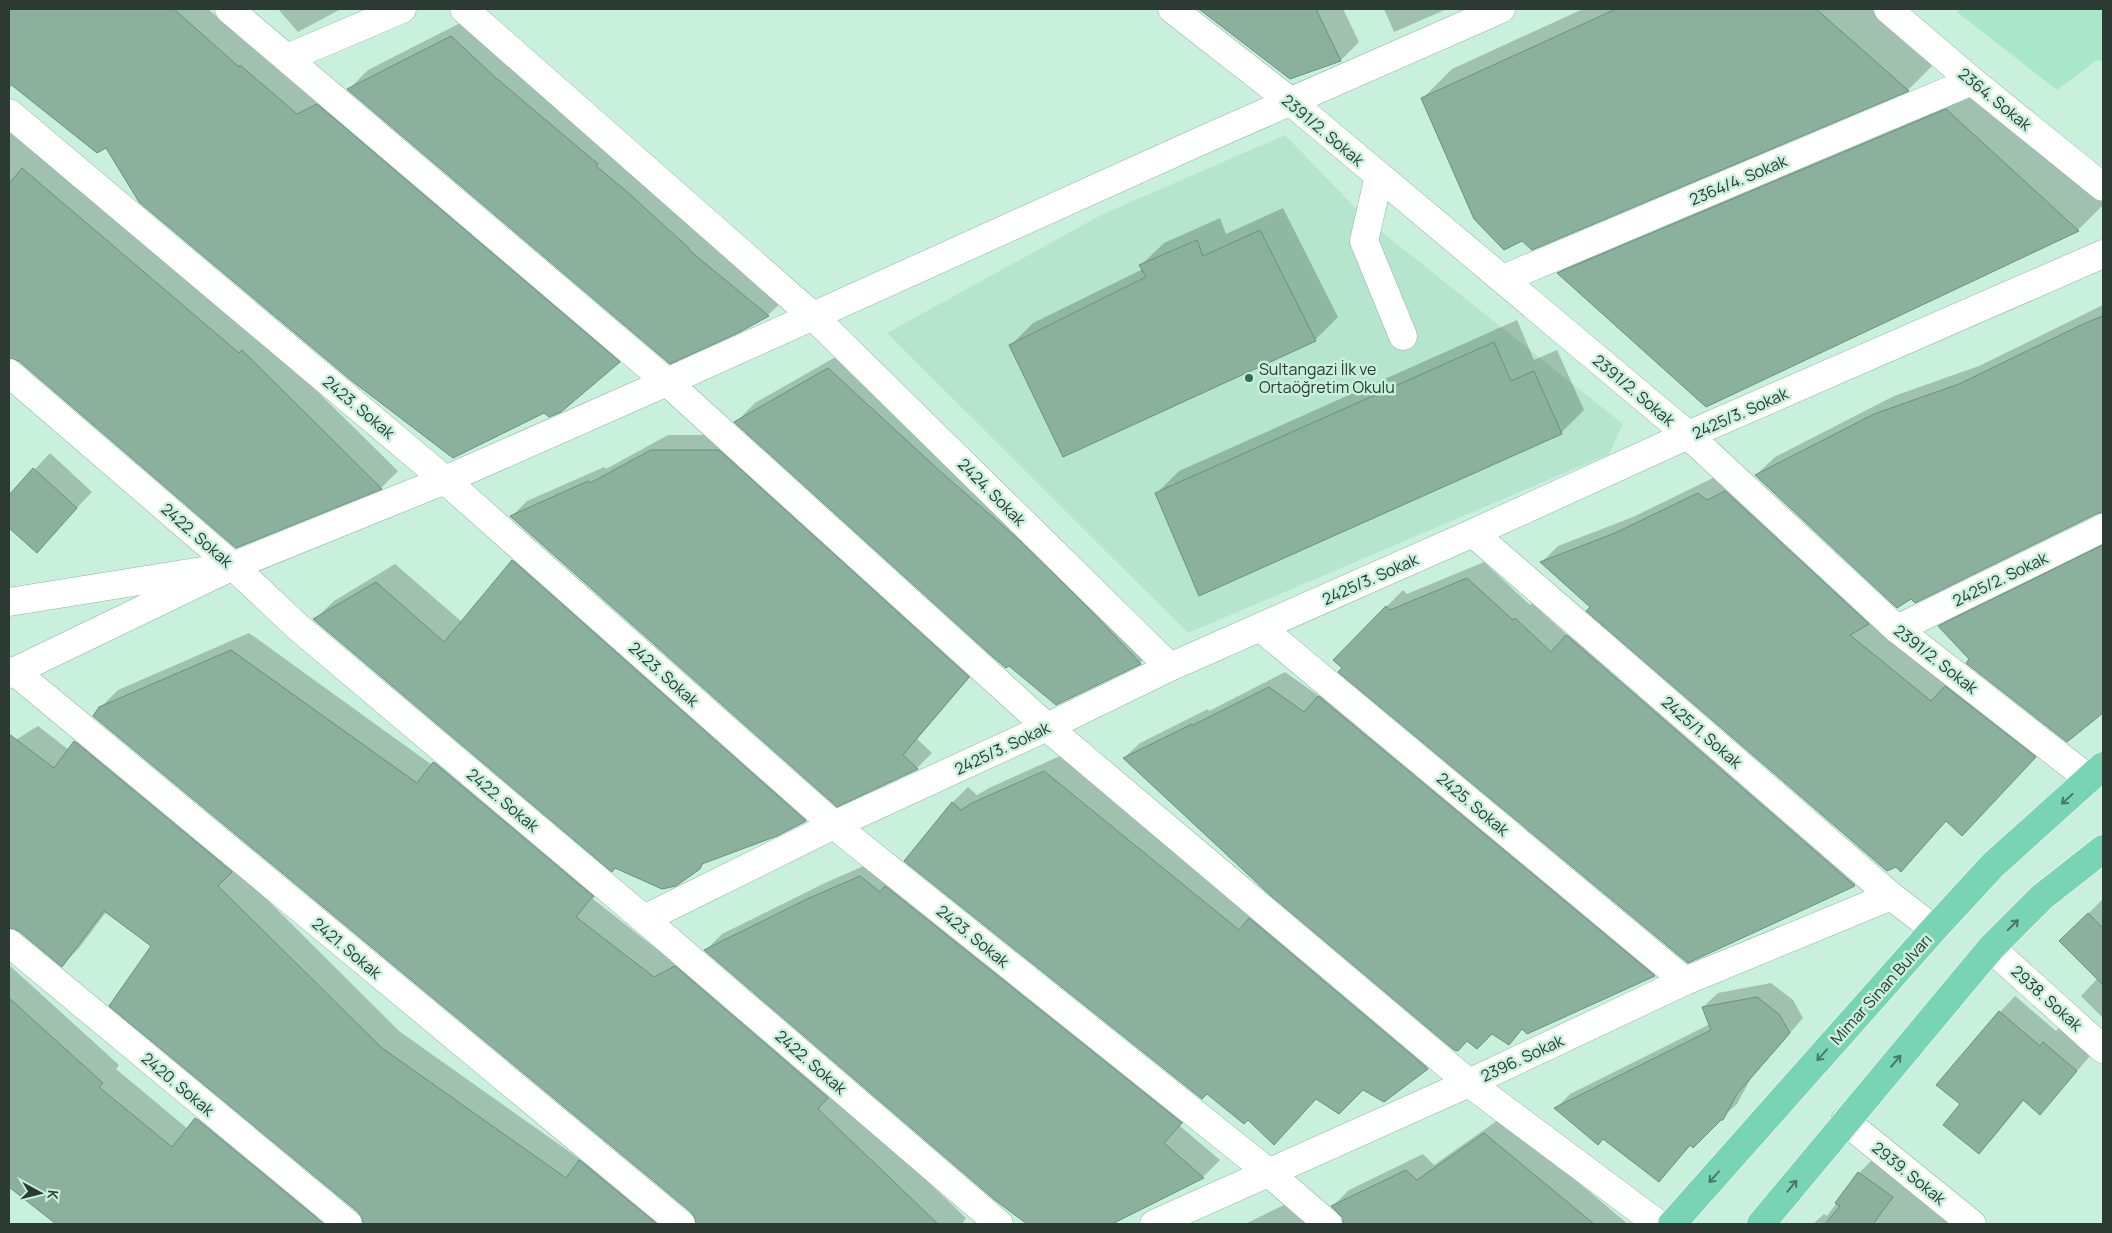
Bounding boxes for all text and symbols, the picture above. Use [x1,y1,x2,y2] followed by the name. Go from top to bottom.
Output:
[1954,63,2037,136] street label: 2364. Sokak
[1277,89,1369,172] street label: 2391/2. Sokak
[1686,149,1791,210] street label: 2364/4. Sokak
[1588,349,1680,432] street label: 2391/2. Sokak
[1259,358,1395,398] place label: Sultangazi İlk ve Ortaöğretim Okulu
[318,370,400,444] street label: 2423. Sokak
[1243,372,1255,384] marker: Sultangazi İlk ve Ortaöğretim Okulu
[1688,382,1792,444] street label: 2425/3. Sokak
[953,453,1031,531] street label: 2424. Sokak
[157,498,238,573] street label: 2422. Sokak
[1949,546,2052,612] street label: 2425/2. Sokak
[1318,548,1422,610] street label: 2425/3. Sokak
[1890,619,1983,699] street label: 2391/2. Sokak
[624,637,705,712] street label: 2423. Sokak
[1657,691,1748,774] street label: 2425/1. Sokak
[951,716,1054,780] street label: 2425/3. Sokak
[462,763,545,837] street label: 2422. Sokak
[1432,767,1515,841] street label: 2425. Sokak
[2060,793,2073,805] one-way arrow
[932,900,1015,973] street label: 2423. Sokak
[308,912,387,984] street label: 2421. Sokak
[2007,919,2020,931] one-way arrow
[1825,929,1937,1049] street label: Mimar Sinan Bulvarı
[2007,960,2088,1037] street label: 2938. Sokak
[771,1025,852,1100] street label: 2422. Sokak
[1477,1029,1568,1087] street label: 2396. Sokak
[137,1047,220,1122] street label: 2420. Sokak
[1816,1049,1828,1062] one-way arrow
[1890,1055,1901,1068] one-way arrow
[1868,1136,1951,1210] street label: 2939. Sokak
[15,1168,65,1218] north arrow
[1709,1170,1720,1183] one-way arrow
[1787,1180,1798,1193] one-way arrow
[43,1189,63,1201] text: K

